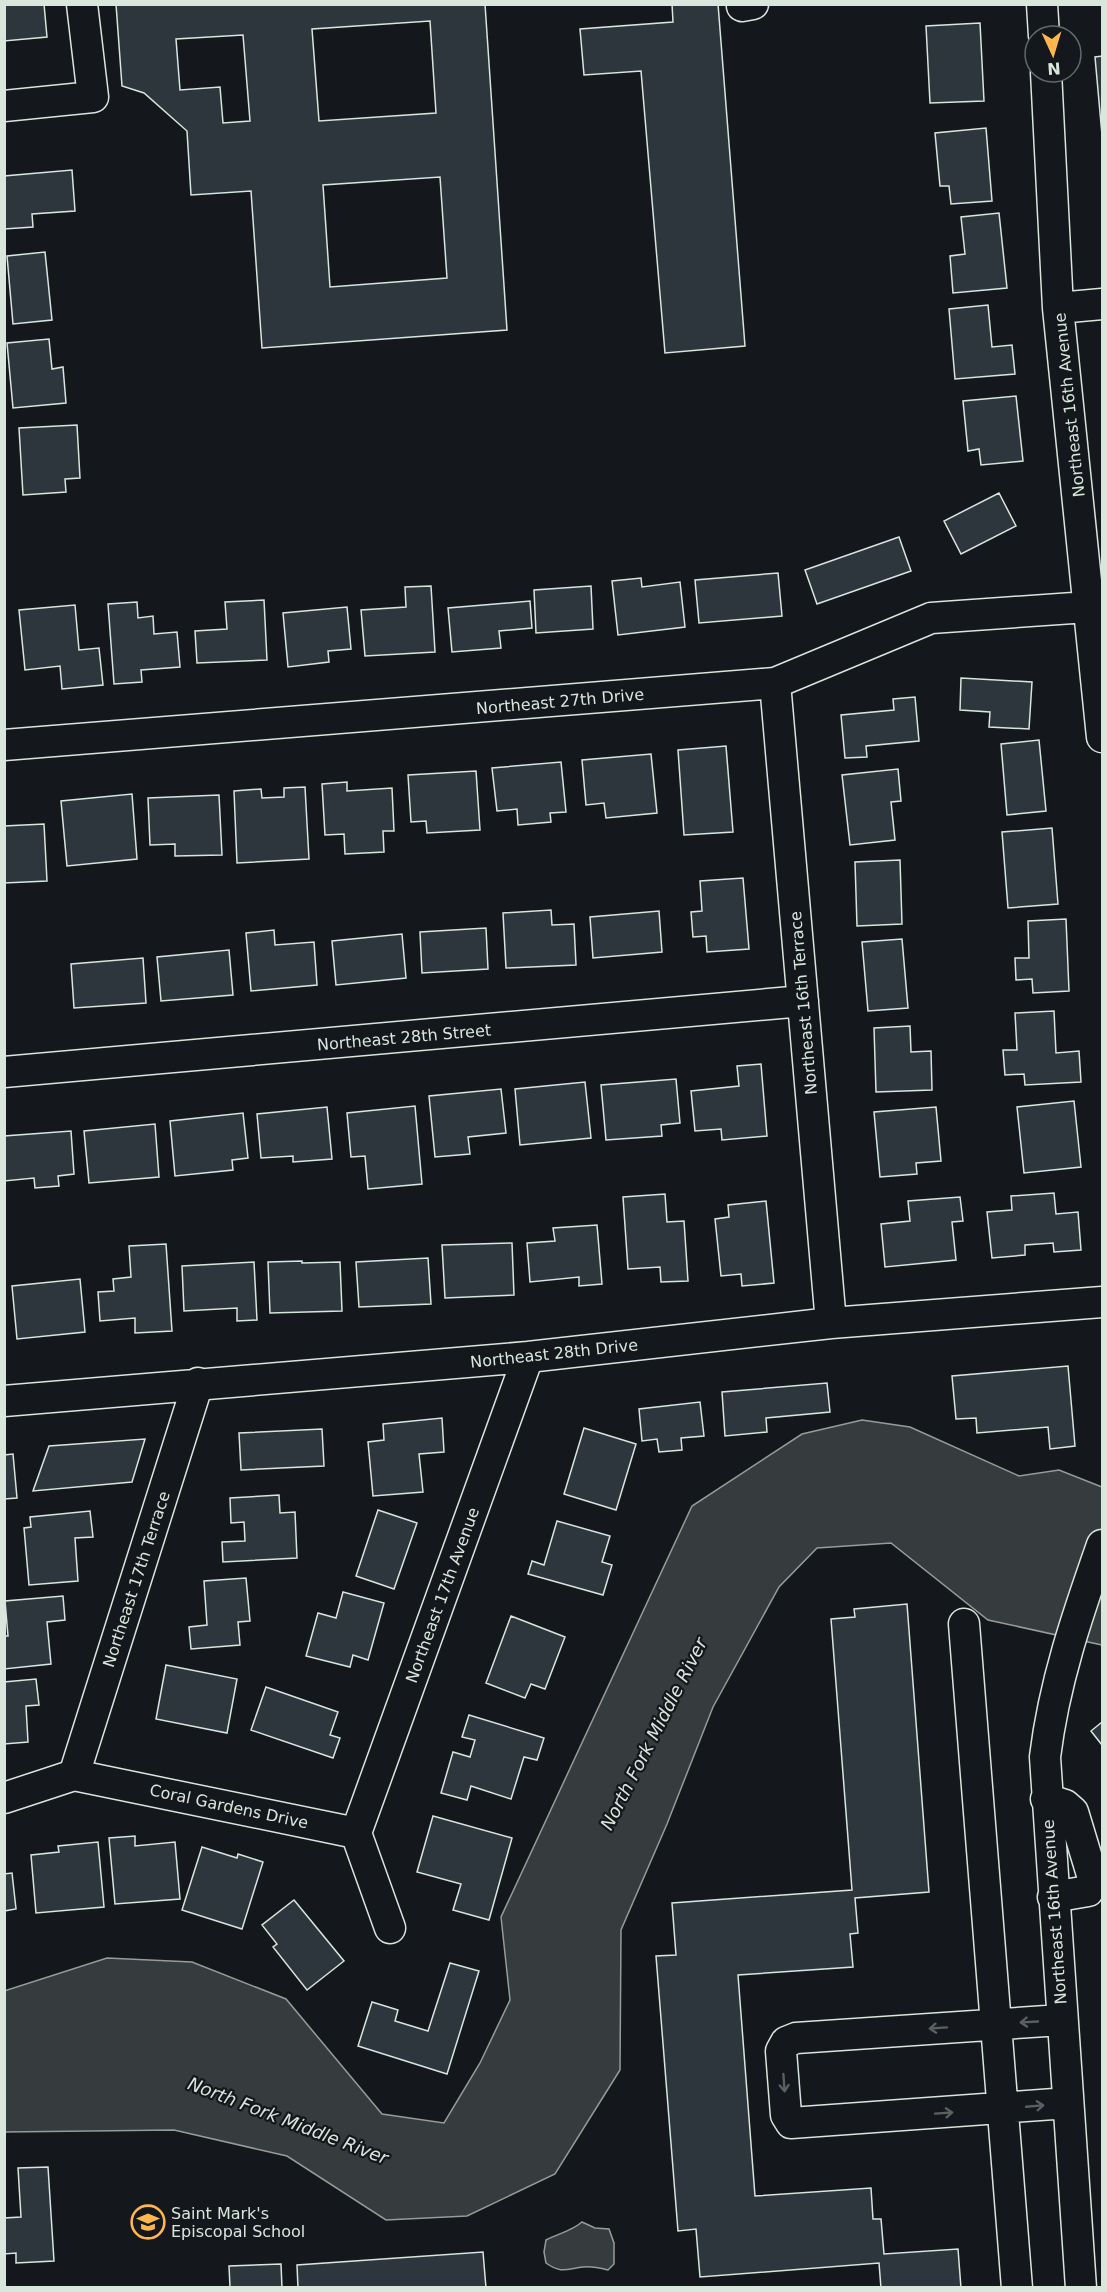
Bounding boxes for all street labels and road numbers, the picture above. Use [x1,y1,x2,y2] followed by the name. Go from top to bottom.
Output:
[1050,312,1089,498] street label: Northeast 16th Avenue
[475,685,645,718] street label: Northeast 27th Drive
[786,910,821,1096] street label: Northeast 16th Terrace
[316,1020,492,1055] street label: Northeast 28th Street
[469,1335,639,1372] street label: Northeast 28th Drive
[99,1489,174,1670] street label: Northeast 17th Terrace
[402,1505,483,1686] street label: Northeast 17th Avenue
[148,1780,310,1833] street label: Coral Gardens Drive
[1039,1819,1070,2005] street label: Northeast 16th Avenue

